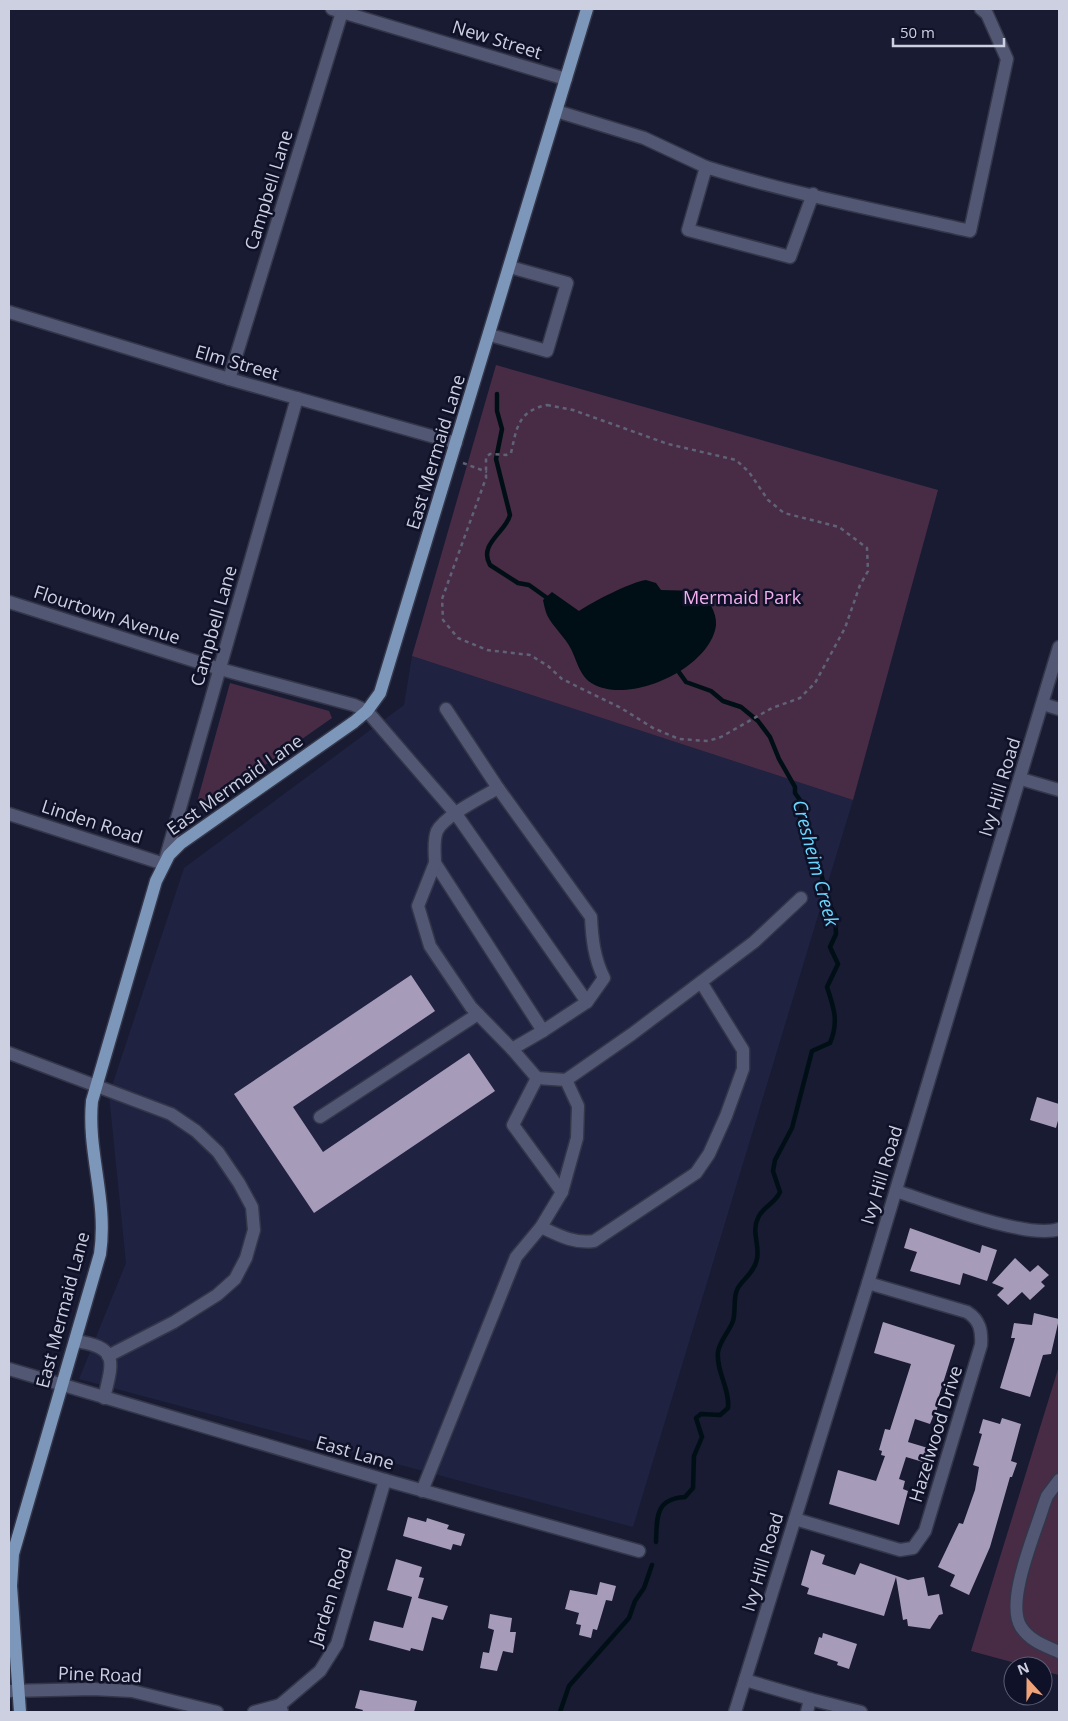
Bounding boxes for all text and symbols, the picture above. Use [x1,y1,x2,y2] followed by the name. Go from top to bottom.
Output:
[450,14,545,64] street label: New Street
[893,15,1004,47] scale bar
[900,22,935,42] text: 50 m
[238,127,298,253] street label: Campbell Lane
[193,339,282,385] street label: Elm Street
[400,371,470,532] street label: East Mermaid Lane
[184,563,242,689] street label: Campbell Lane
[31,579,184,649] street label: Flourtown Avenue
[683,585,802,609] park label: Mermaid Park
[162,728,307,840] street label: East Mermaid Lane
[973,734,1025,839] street label: Ivy Hill Road
[39,793,146,849] street label: Linden Road
[787,797,846,930] water label: Cresheim Creek
[855,1122,907,1227] street label: Ivy Hill Road
[30,1229,94,1390] street label: East Mermaid Lane
[903,1362,967,1505] street label: Hazelwood Drive
[313,1429,397,1475] street label: East Lane
[736,1509,788,1614] street label: Ivy Hill Road
[302,1544,357,1651] street label: Jarden Road
[1003,1656,1053,1706] north arrow
[1014,1657,1032,1679] text: N
[58,1661,143,1687] street label: Pine Road

